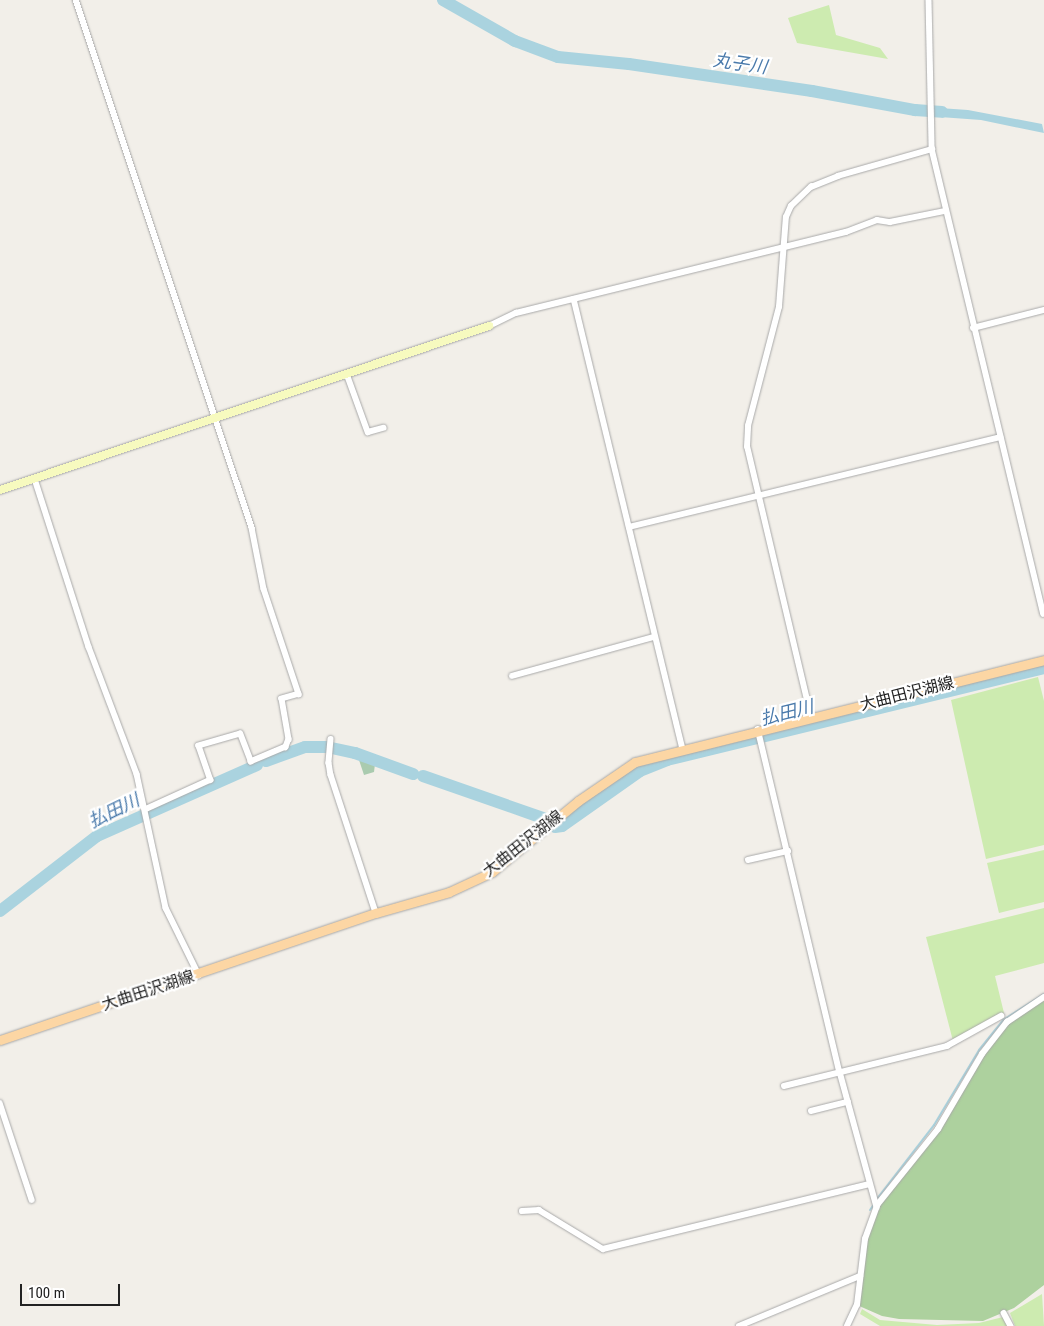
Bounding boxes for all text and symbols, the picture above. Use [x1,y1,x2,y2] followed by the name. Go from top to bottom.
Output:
[712,50,768,78] water label: 丸子川
[858,673,956,715] street label: 大曲田沢湖線
[758,696,816,730] water label: 払田川
[85,789,143,833] water label: 払田川
[479,807,567,881] street label: 大曲田沢湖線
[99,967,197,1015] street label: 大曲田沢湖線
[22,1274,122,1306] scale bar
[28,1284,65,1302] text: 100 m

